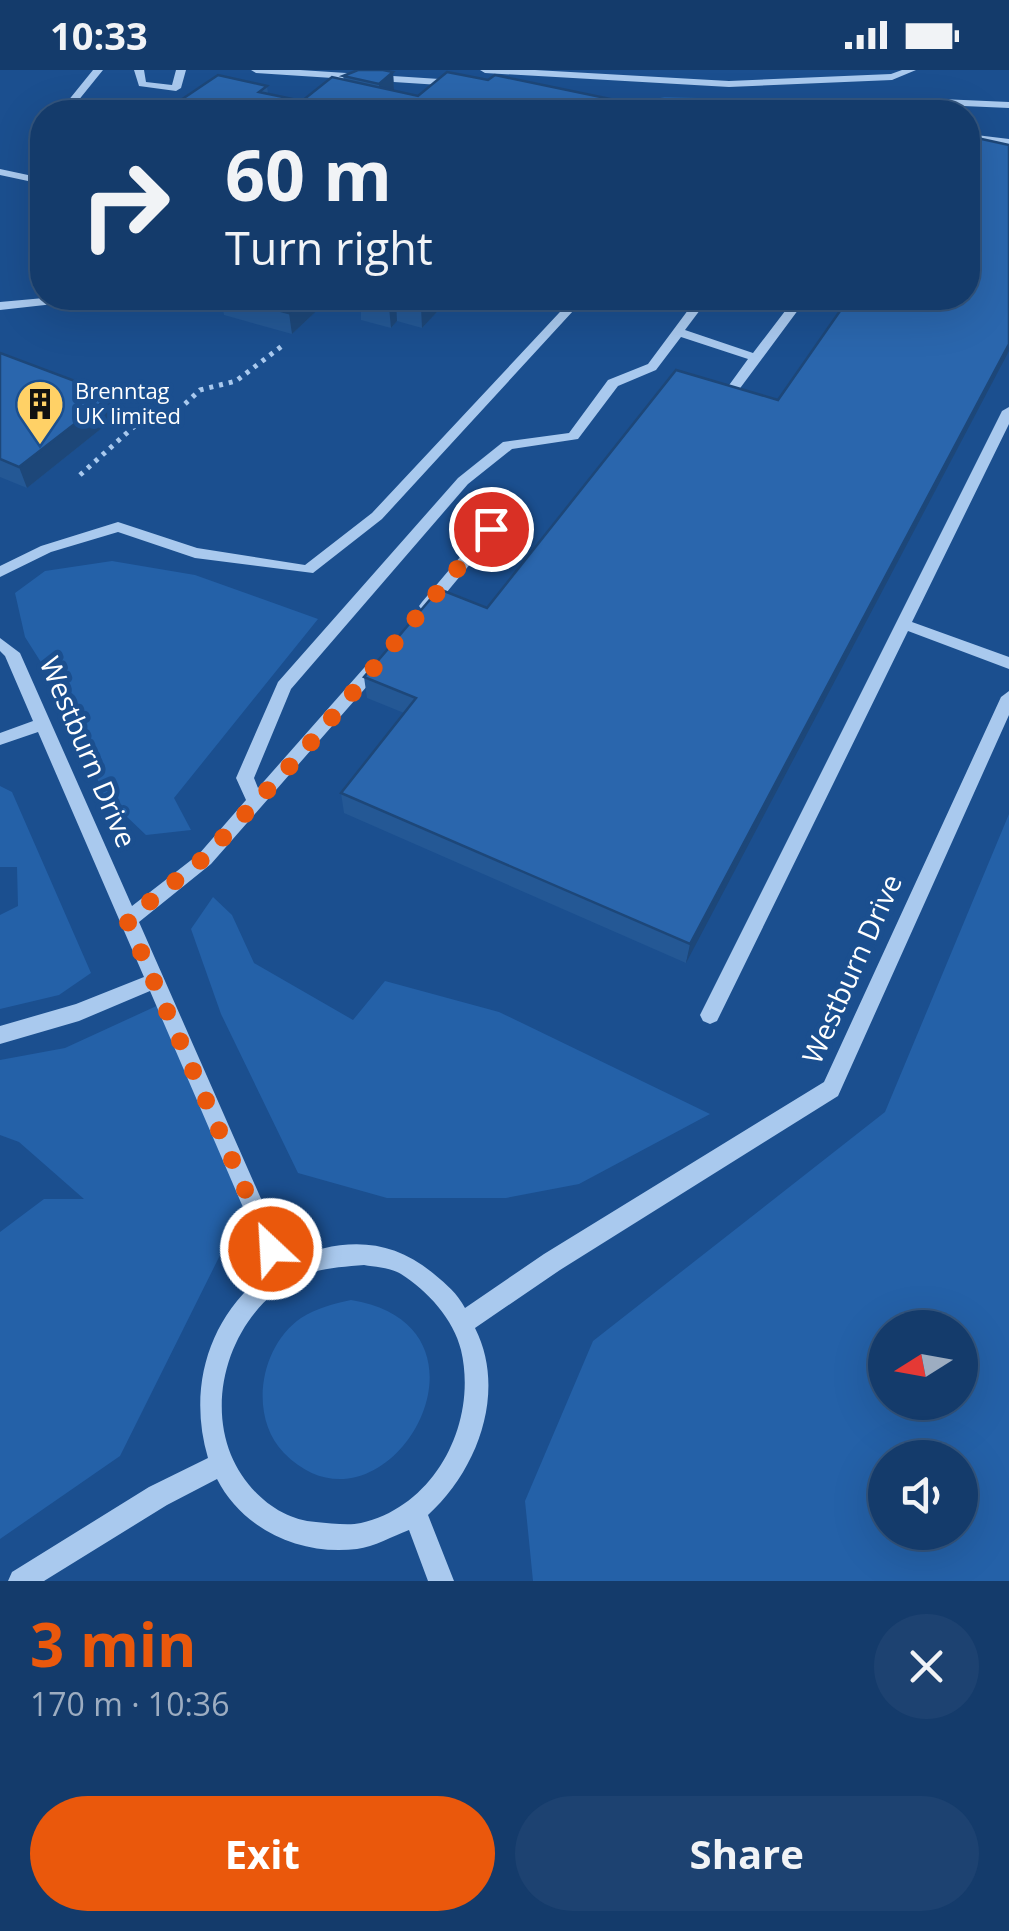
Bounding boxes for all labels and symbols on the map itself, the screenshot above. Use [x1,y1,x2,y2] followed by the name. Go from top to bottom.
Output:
[75,375,181,430] place label: Brenntag UK limited
[14,378,66,446] building icon: Brenntag UK limited
[449,487,534,572] pin
[32,650,146,853] street label: Westburn Drive
[792,868,910,1069] street label: Westburn Drive
[219,1197,323,1301] position arrow
[868,1310,978,1420] north arrow

